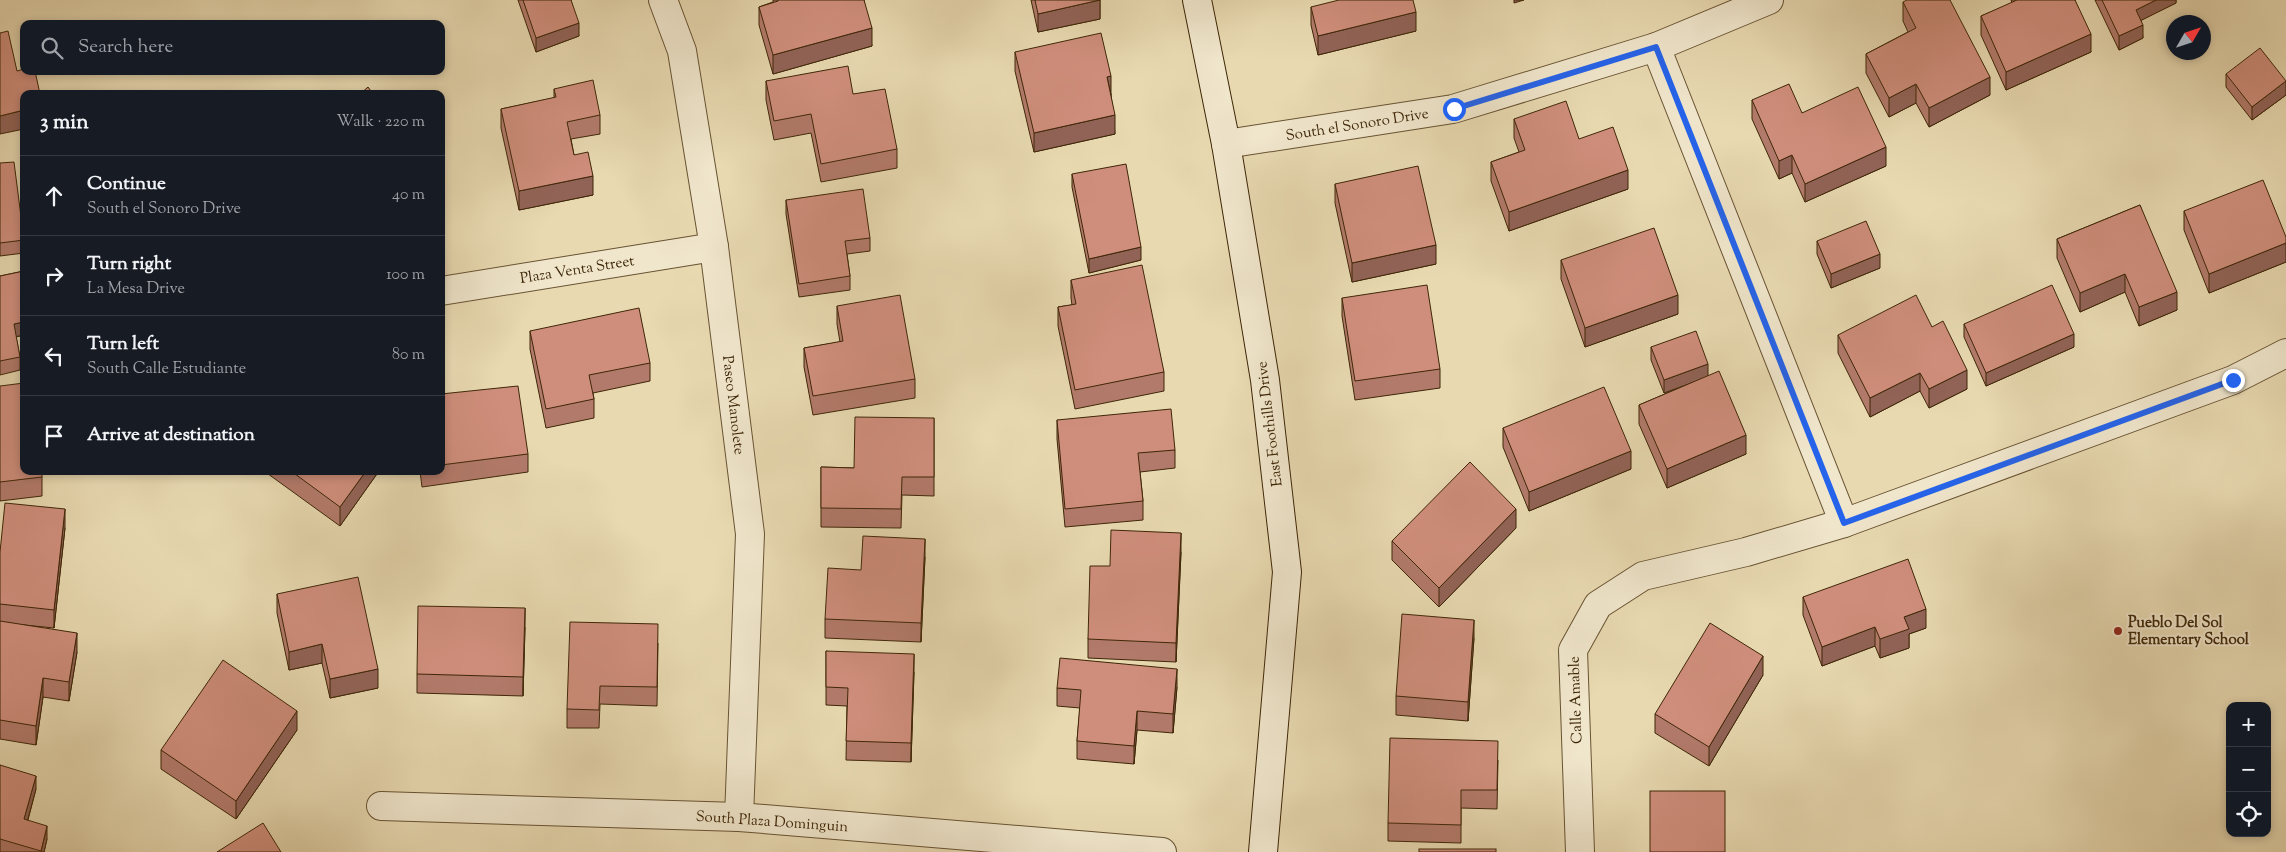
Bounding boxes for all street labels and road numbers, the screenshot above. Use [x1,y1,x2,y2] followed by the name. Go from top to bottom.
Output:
[1284,104,1430,147] street label: South el Sonoro Drive
[518,251,636,290] street label: Plaza Venta Street
[716,354,749,456] street label: Paseo Manolete
[1252,360,1289,488] street label: East Foothills Drive
[1564,656,1589,744] street label: Calle Amable
[695,807,849,838] street label: South Plaza Dominguin

